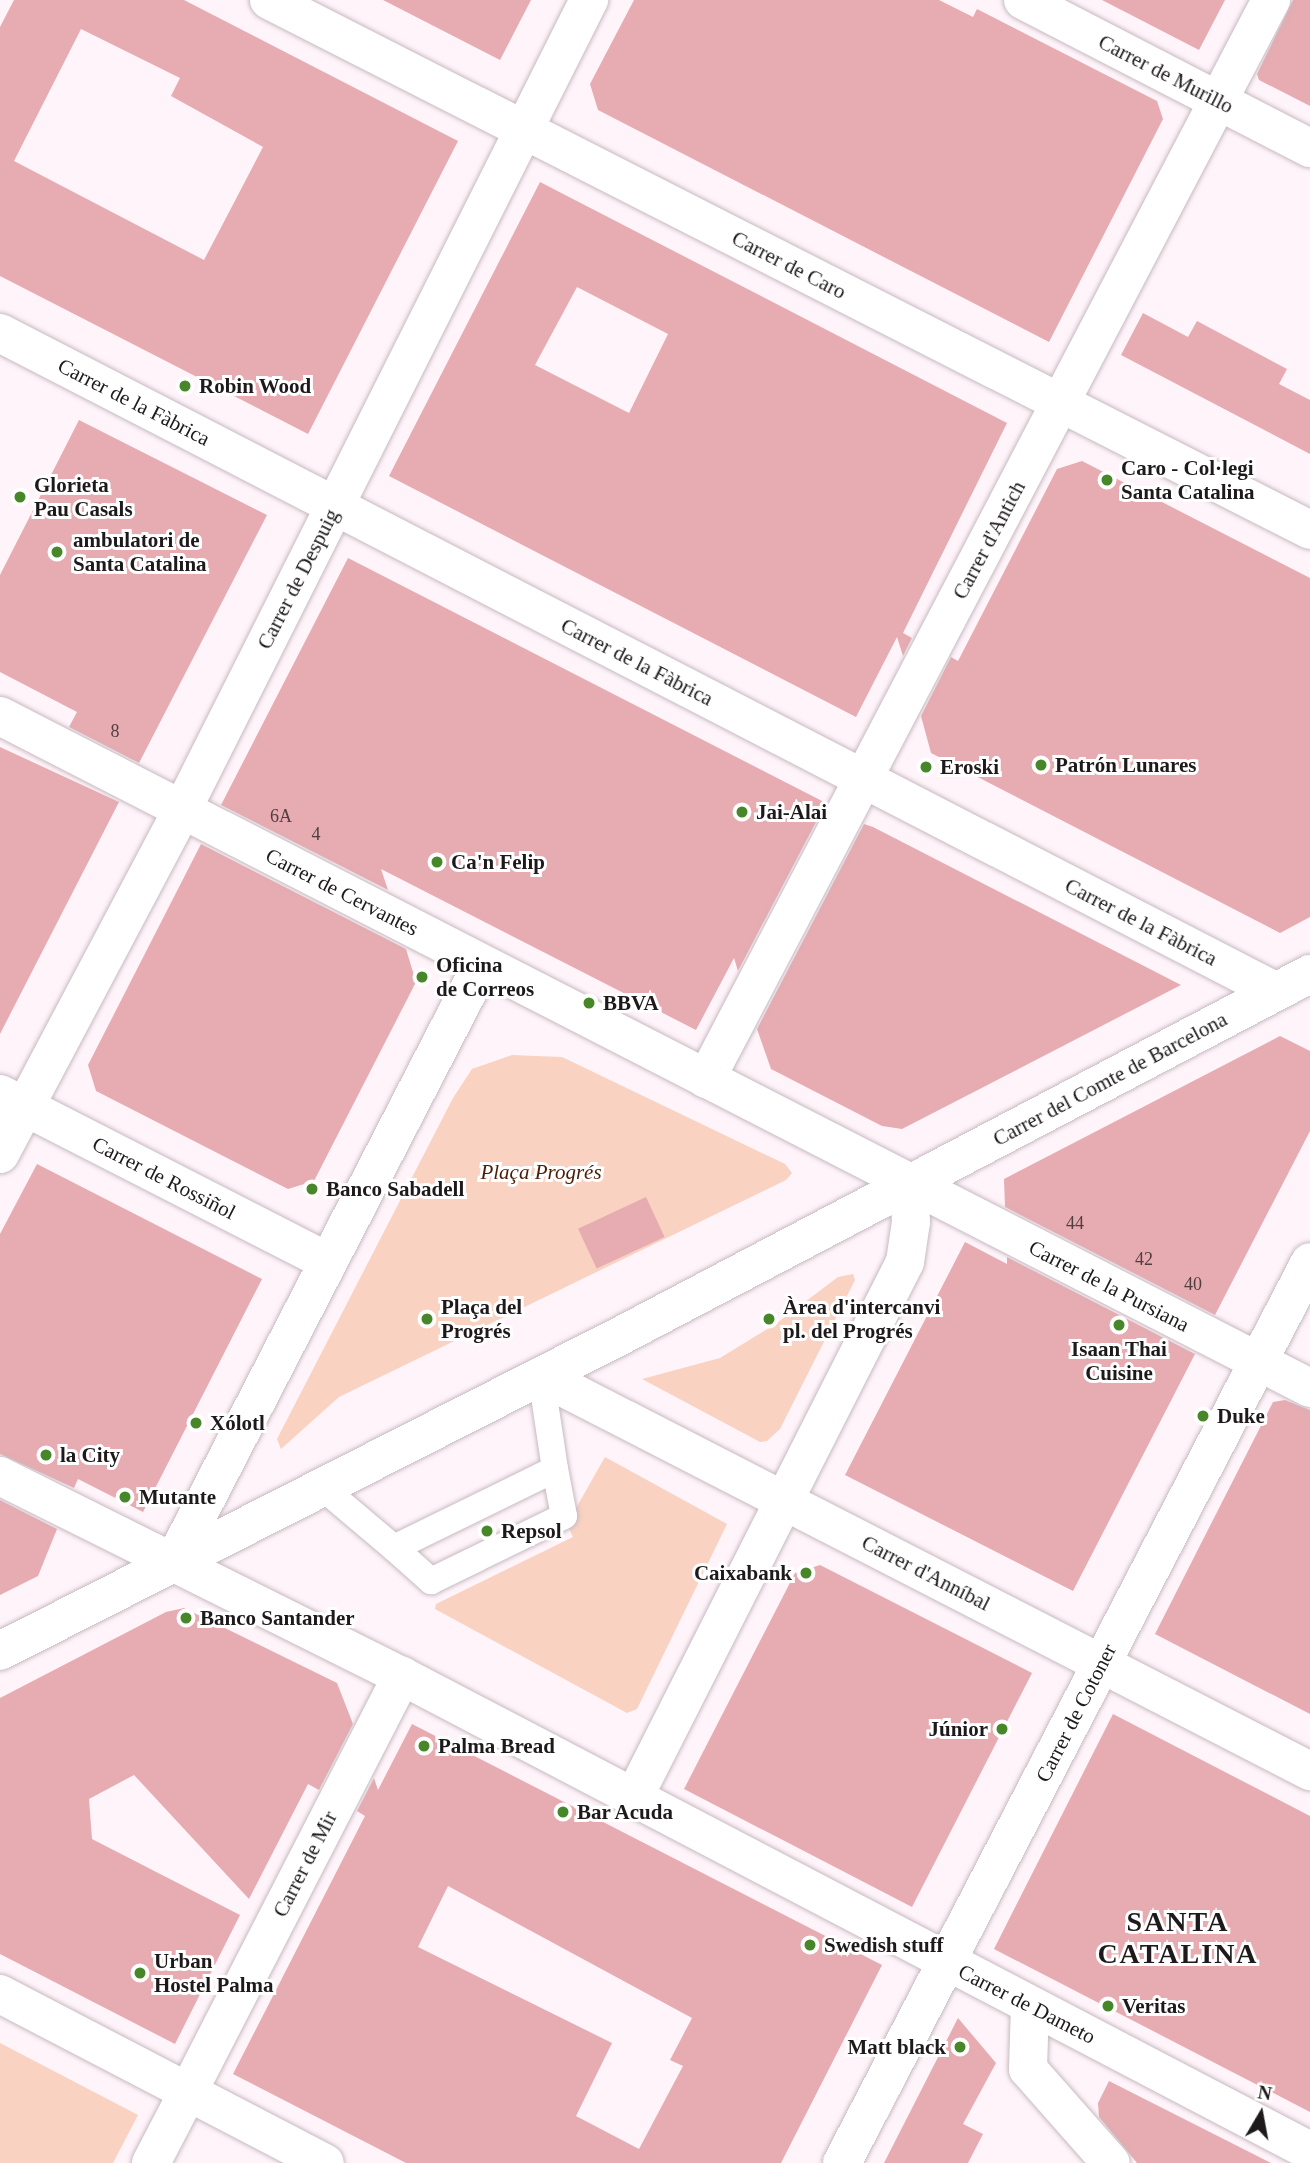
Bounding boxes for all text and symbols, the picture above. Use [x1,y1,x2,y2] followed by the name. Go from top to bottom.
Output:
[1094,29,1238,119] street label: Carrer de Murillo
[728,225,850,305] street label: Carrer de Caro
[54,353,214,451] street label: Carrer de la Fàbrica
[199,373,312,399] place label: Robin Wood
[177,378,193,394] marker: Robin Wood
[1121,455,1255,505] place label: Caro - Col·legi Santa Catalina
[34,472,133,522] place label: Glorieta Pau Casals
[1099,472,1115,488] marker: Caro - Col·legi Santa Catalina
[947,477,1031,603] street label: Carrer d'Antich
[12,489,28,505] marker: Glorieta Pau Casals
[252,505,344,653] street label: Carrer de Despuig
[73,527,207,577] place label: ambulatori de Santa Catalina
[47,542,67,562] marker: ambulatori de Santa Catalina
[557,613,717,711] street label: Carrer de la Fàbrica
[110,720,119,742] house number: 8
[1055,752,1196,778] place label: Patrón Lunares
[940,754,999,780] place label: Eroski
[1033,757,1049,773] marker: Patrón Lunares
[918,759,934,775] marker: Eroski
[756,799,827,825] place label: Jai-Alai
[734,804,750,820] marker: Jai-Alai
[270,805,292,827] house number: 6A
[312,823,321,845] house number: 4
[261,843,423,941] street label: Carrer de Cervantes
[451,849,545,875] place label: Ca'n Felip
[429,854,445,870] marker: Ca'n Felip
[1061,873,1221,971] street label: Carrer de la Fàbrica
[436,952,534,1002] place label: Oficina de Correos
[414,969,430,985] marker: Oficina de Correos
[603,990,659,1016] place label: BBVA
[581,995,597,1011] marker: BBVA
[989,1007,1231,1151] street label: Carrer del Comte de Barcelona
[88,1131,240,1225] street label: Carrer de Rossiñol
[480,1159,602,1185] park label: Plaça Progrés
[326,1176,464,1202] place label: Banco Sabadell
[304,1181,320,1197] marker: Banco Sabadell
[1066,1212,1084,1234] house number: 44
[1025,1235,1193,1337] street label: Carrer de la Pursiana
[1135,1248,1153,1270] house number: 42
[1184,1273,1202,1295] house number: 40
[441,1294,522,1344] place label: Plaça del Progrés
[783,1294,940,1344] place label: Àrea d'intercanvi pl. del Progrés
[419,1311,435,1327] marker: Plaça del Progrés
[761,1311,777,1327] marker: Àrea d'intercanvi pl. del Progrés
[1111,1317,1127,1333] marker: Isaan Thai Cuisine
[1071,1336,1167,1386] place label: Isaan Thai Cuisine
[1217,1403,1265,1429] place label: Duke
[1195,1408,1211,1424] marker: Duke
[210,1410,265,1436] place label: Xólotl
[188,1415,204,1431] marker: Xólotl
[60,1442,120,1468] place label: la City
[38,1447,54,1463] marker: la City
[139,1484,216,1510] place label: Mutante
[117,1489,133,1505] marker: Mutante
[501,1518,562,1544] place label: Repsol
[479,1523,495,1539] marker: Repsol
[858,1530,994,1616] street label: Carrer d'Anníbal
[694,1560,792,1586] place label: Caixabank
[798,1565,814,1581] marker: Caixabank
[200,1605,355,1631] place label: Banco Santander
[178,1610,194,1626] marker: Banco Santander
[1030,1640,1122,1786] street label: Carrer de Cotoner
[928,1716,988,1742] place label: Júnior
[994,1721,1010,1737] marker: Júnior
[438,1733,555,1759] place label: Palma Bread
[416,1738,432,1754] marker: Palma Bread
[577,1799,674,1825] place label: Bar Acuda
[555,1804,571,1820] marker: Bar Acuda
[268,1807,342,1921] street label: Carrer de Mir
[1098,1905,1258,1971] district label: SANTA CATALINA
[824,1932,944,1958] place label: Swedish stuff
[802,1937,818,1953] marker: Swedish stuff
[154,1948,274,1998] place label: Urban Hostel Palma
[954,1959,1100,2049] street label: Carrer de Dameto
[132,1965,148,1981] marker: Urban Hostel Palma
[1122,1993,1185,2019] place label: Veritas
[1100,1998,1116,2014] marker: Veritas
[847,2034,946,2060] place label: Matt black
[952,2039,968,2055] marker: Matt black
[1226,2079,1296,2149] north arrow
[1256,2081,1273,2104] text: N

